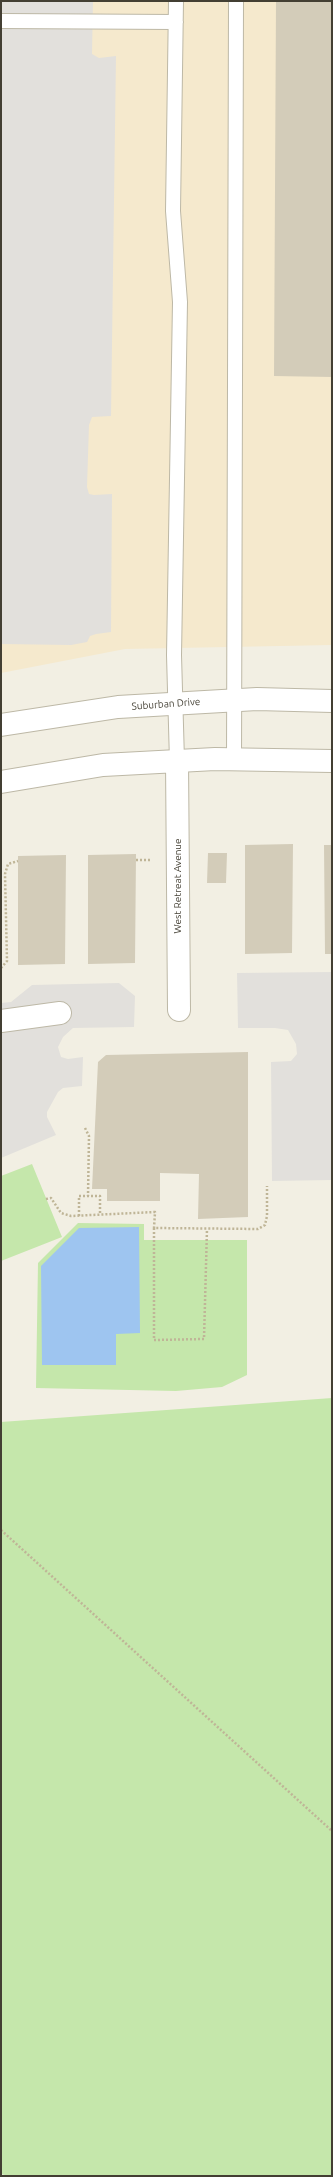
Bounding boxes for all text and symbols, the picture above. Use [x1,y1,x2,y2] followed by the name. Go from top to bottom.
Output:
[131,696,201,712] street label: Suburban Drive
[172,838,184,934] street label: West Retreat Avenue

